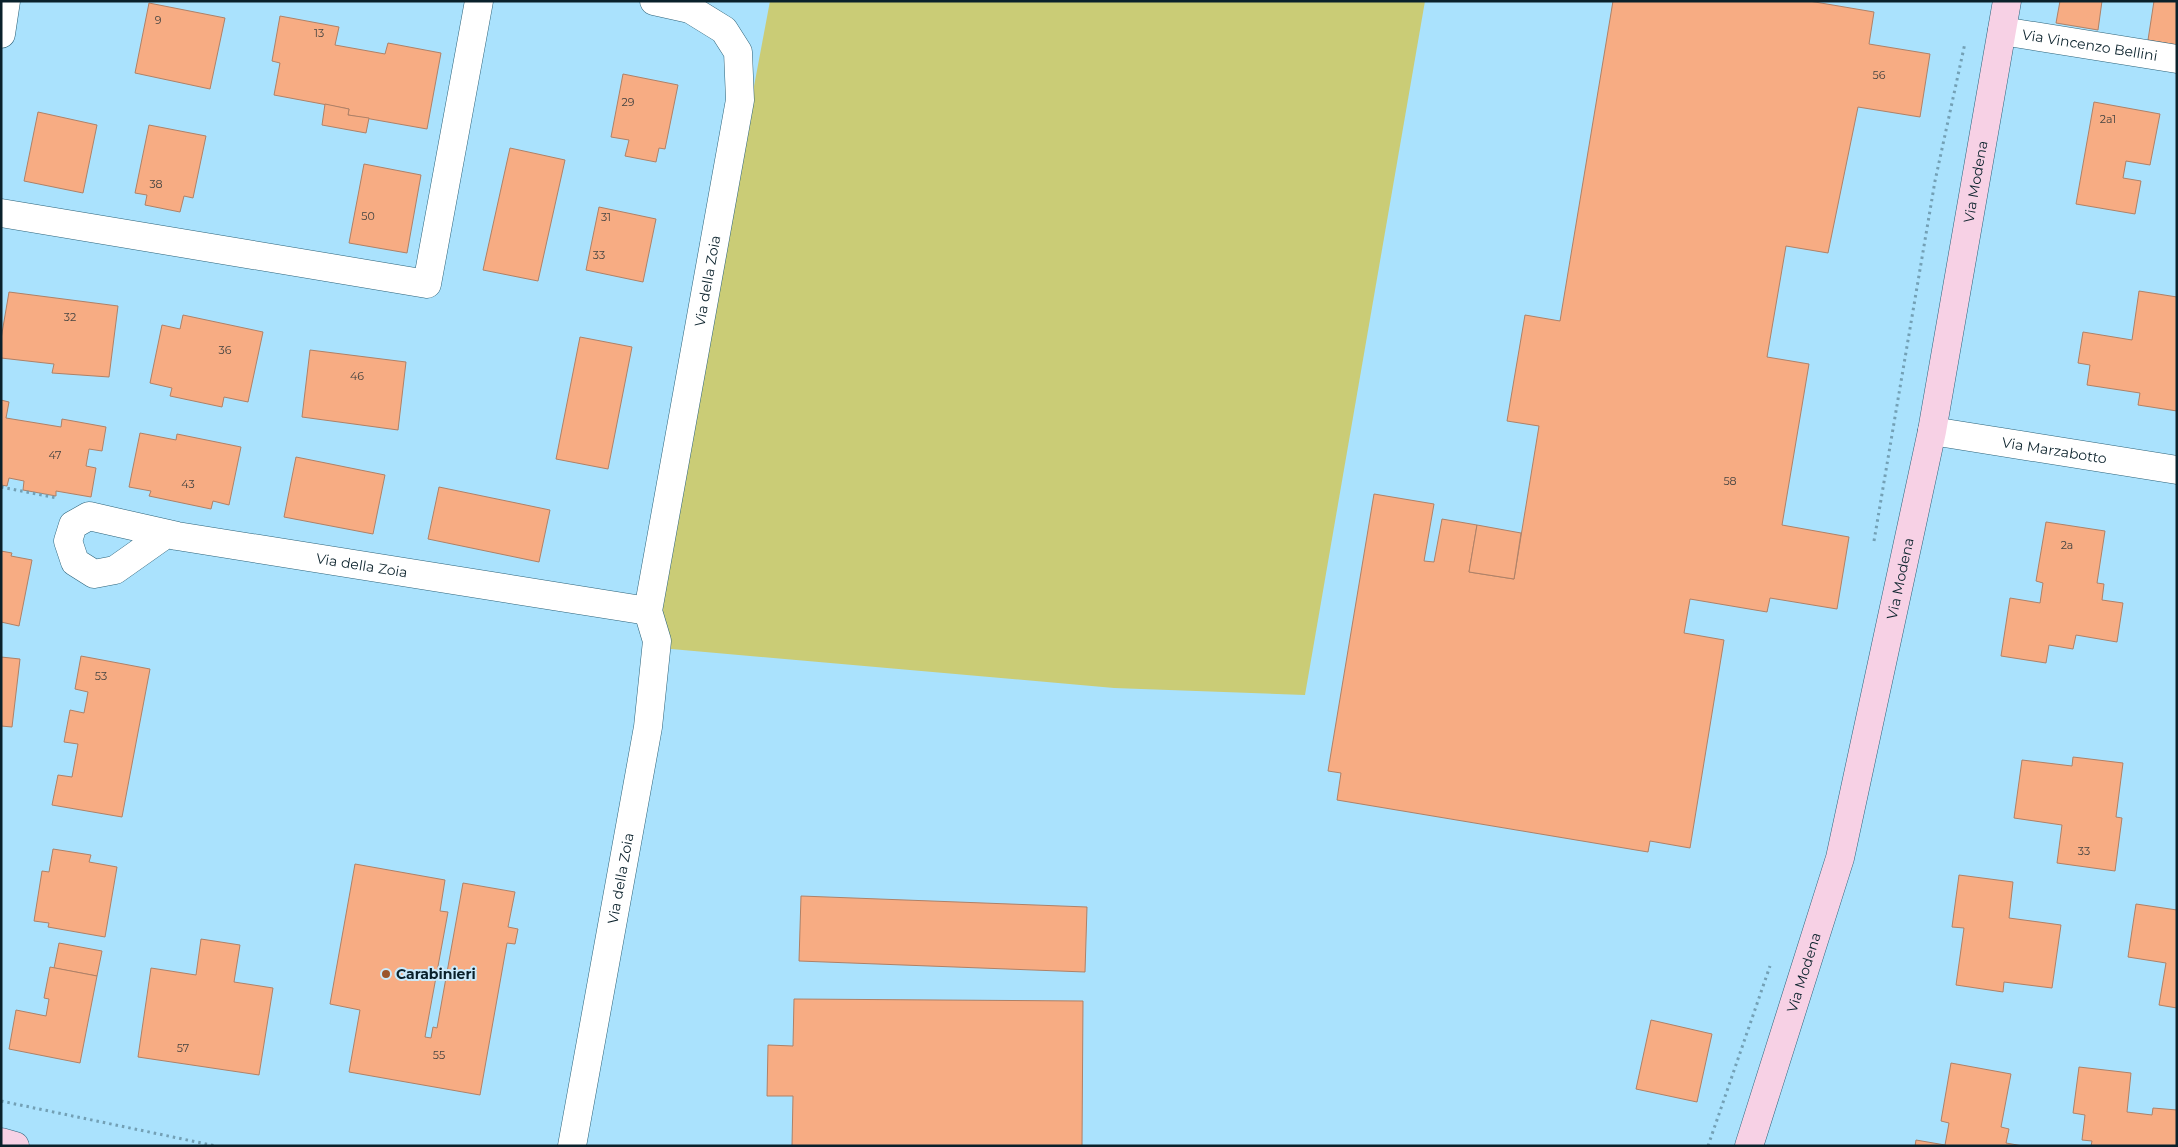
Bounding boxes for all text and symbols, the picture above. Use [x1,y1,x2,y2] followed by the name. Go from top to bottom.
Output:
[155,13,162,27] house number: 9
[2021,25,2159,65] street label: Via Vincenzo Bellini
[314,26,324,40] house number: 13
[1873,68,1886,82] house number: 56
[622,95,635,109] house number: 29
[2100,112,2116,126] house number: 2a1
[1959,139,1992,224] street label: Via Modena
[149,177,163,191] house number: 38
[361,209,375,223] house number: 50
[601,210,611,224] house number: 31
[690,234,724,328] street label: Via della Zoia
[593,248,605,262] house number: 33
[64,310,76,324] house number: 32
[219,343,232,357] house number: 36
[350,369,364,383] house number: 46
[2001,433,2108,468] street label: Via Marzabotto
[48,448,62,462] house number: 47
[1723,474,1737,488] house number: 58
[181,477,195,491] house number: 43
[1883,536,1918,621] street label: Via Modena
[2061,538,2073,552] house number: 2a
[315,549,409,582] street label: Via della Zoia
[95,669,107,683] house number: 53
[603,831,638,925] street label: Via della Zoia
[2078,844,2090,858] house number: 33
[1783,930,1825,1015] street label: Via Modena
[396,965,476,983] place label: Carabinieri
[380,968,392,980] marker: Carabinieri
[177,1041,189,1055] house number: 57
[433,1048,445,1062] house number: 55

